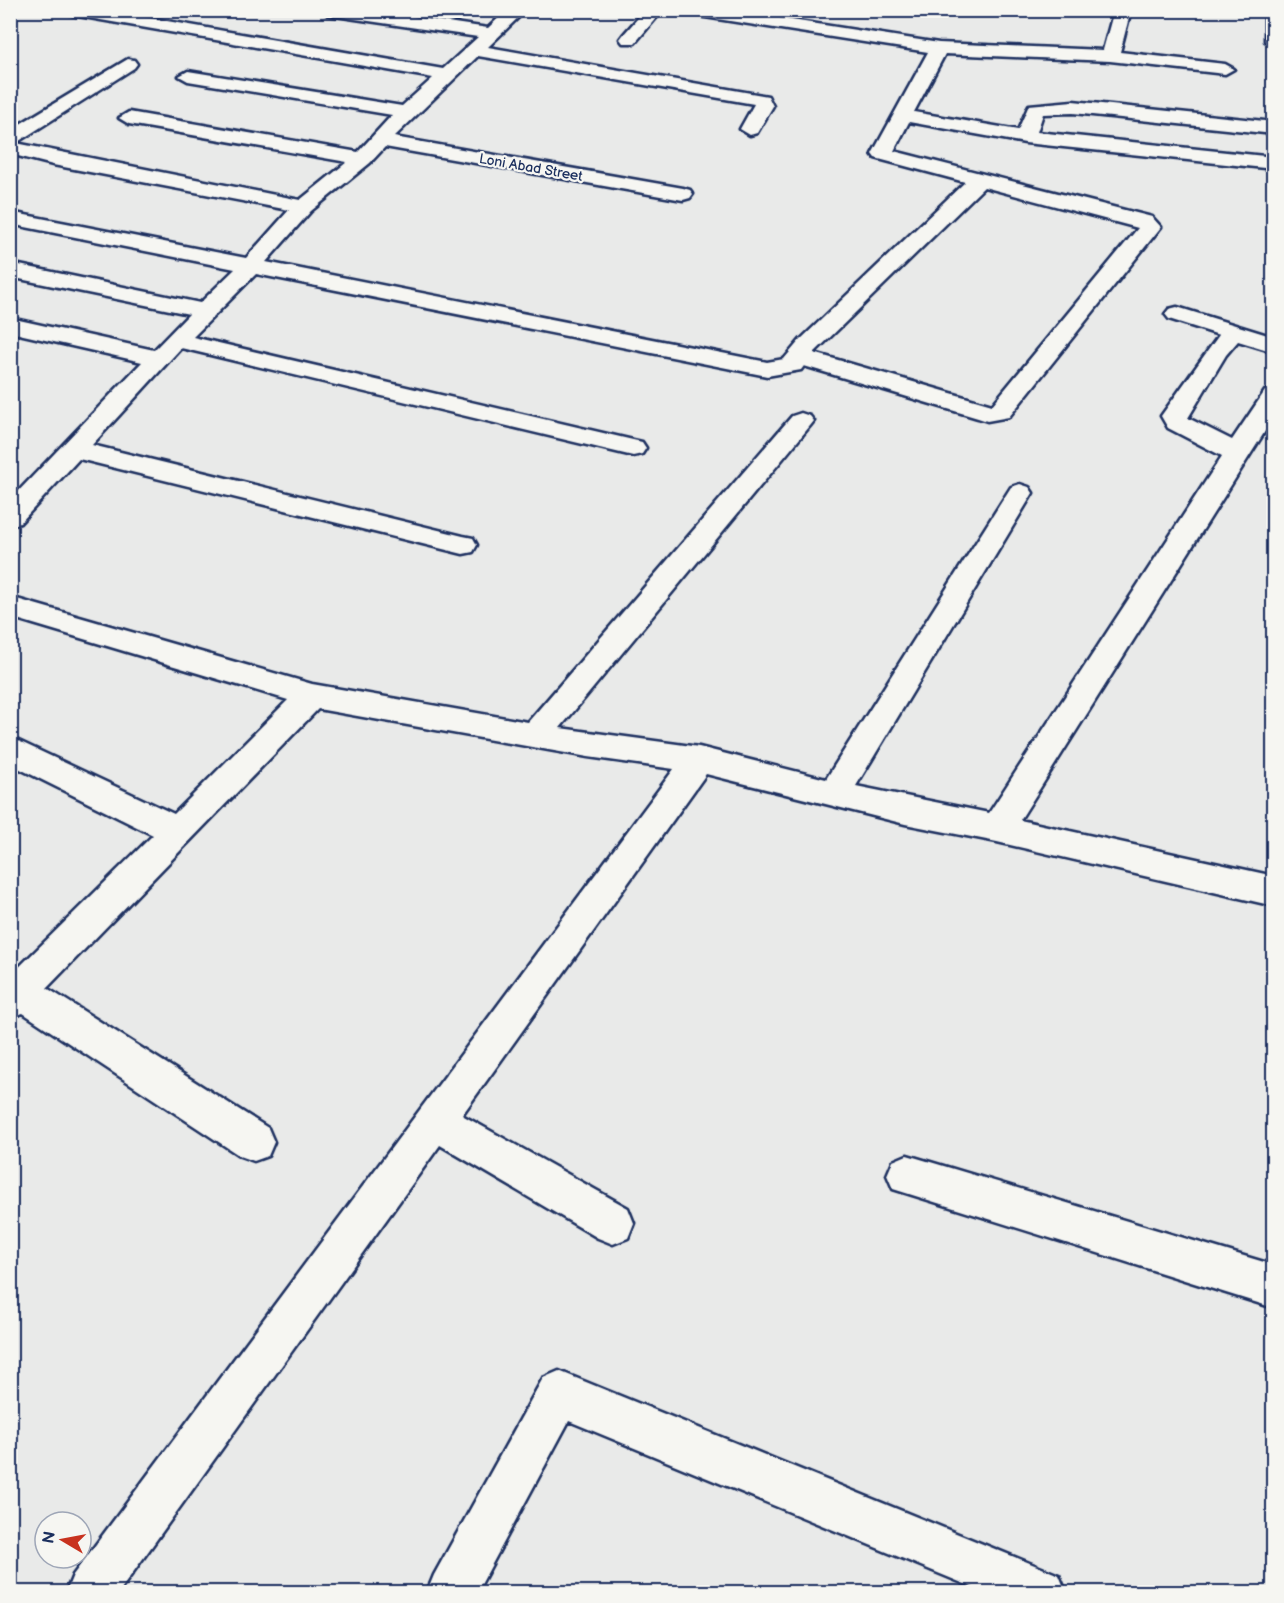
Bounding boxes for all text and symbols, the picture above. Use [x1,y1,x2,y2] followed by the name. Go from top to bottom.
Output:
[478,150,585,185] street label: Loni Abad Street
[33,1510,93,1570] north arrow
[39,1530,60,1545] text: N

